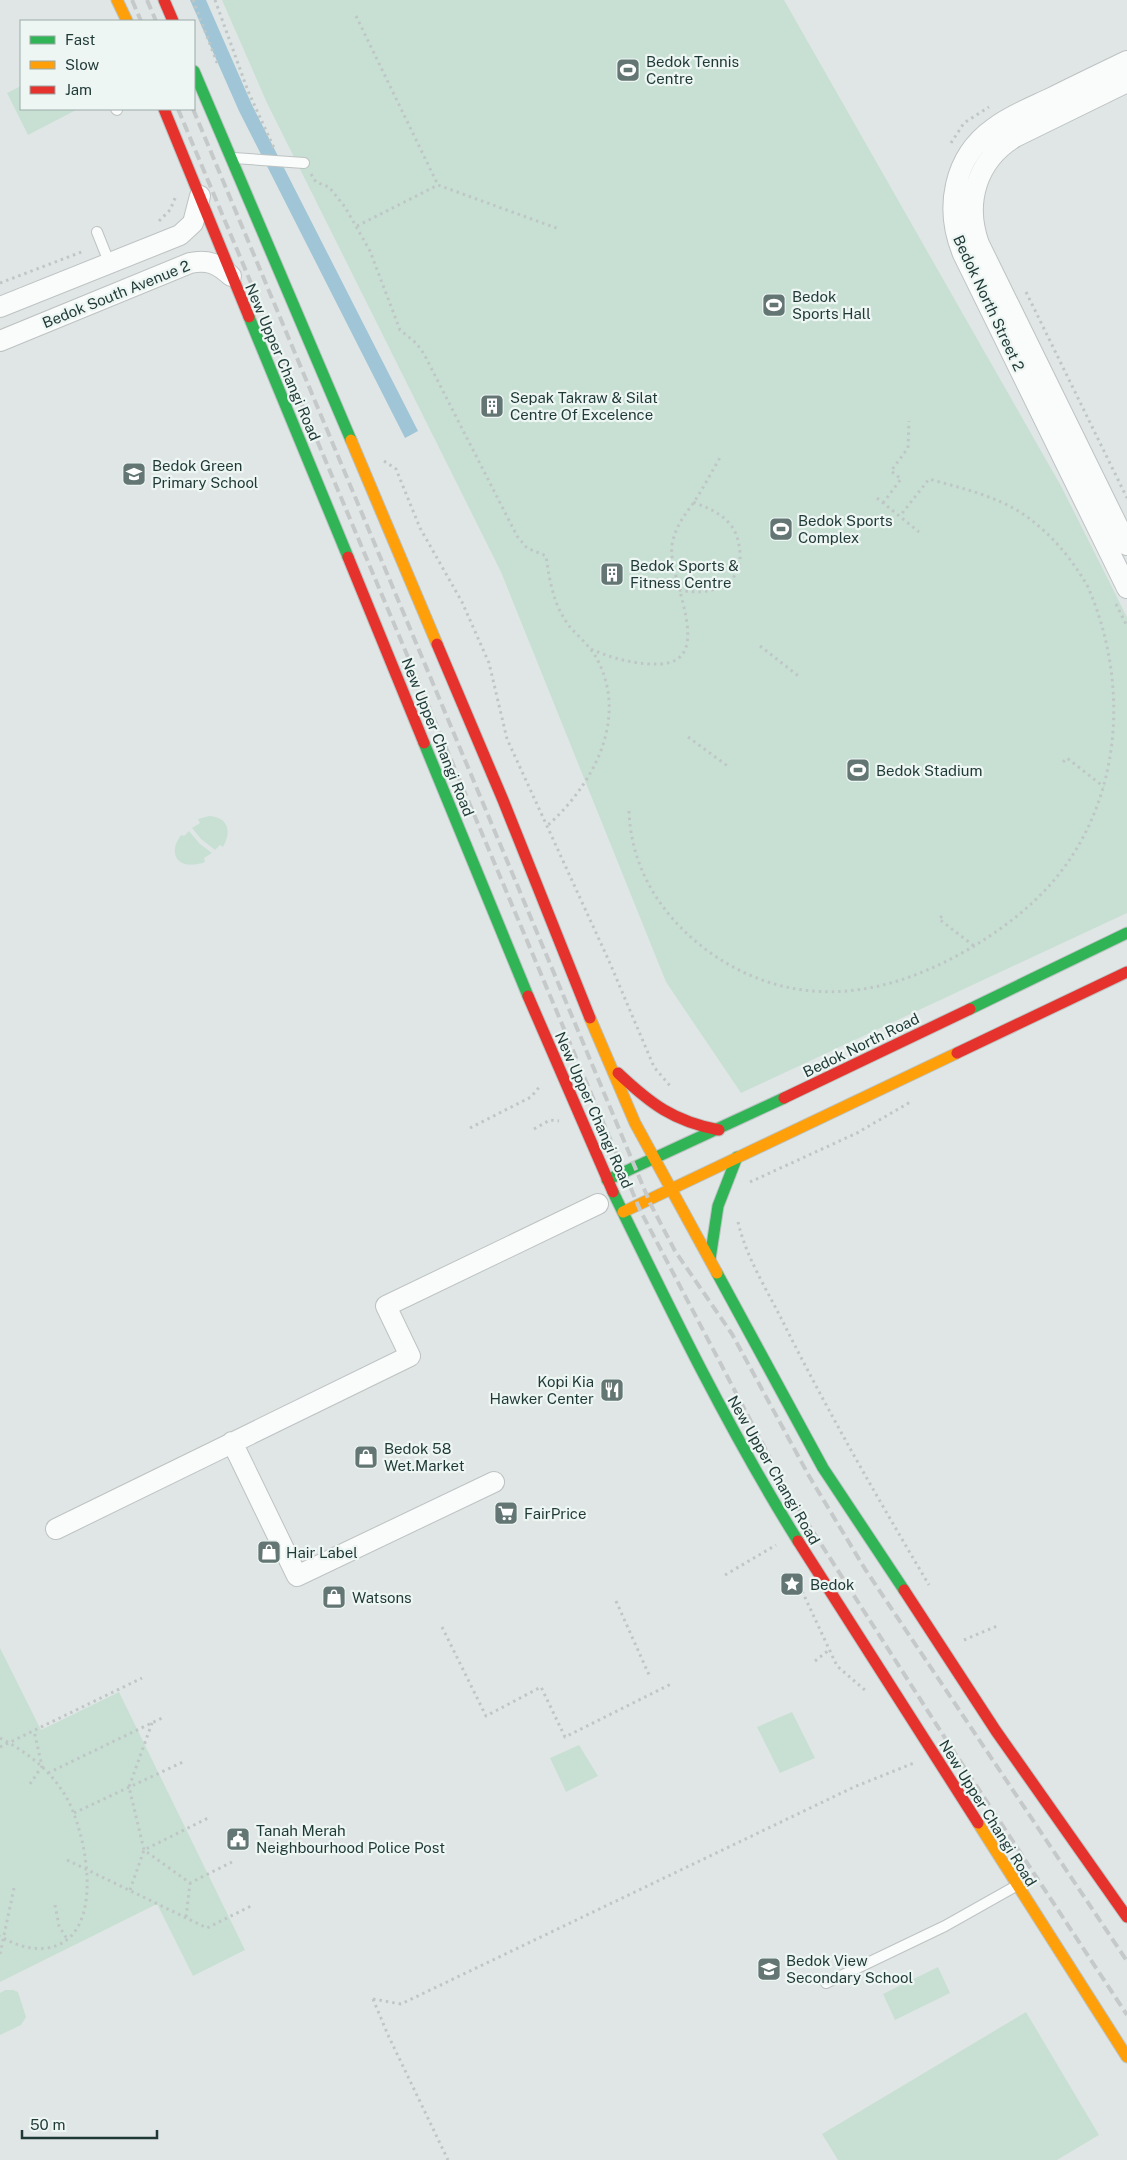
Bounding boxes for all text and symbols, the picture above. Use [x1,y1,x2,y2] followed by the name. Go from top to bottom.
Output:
[20,20,195,110] legend
[65,31,95,48] text: Fast
[646,53,739,87] place label: Bedok Tennis Centre
[65,56,100,73] text: Slow
[615,57,641,83] sports icon: Bedok Tennis Centre
[65,81,92,98] text: Jam
[950,232,1028,374] street label: Bedok North Street 2
[40,257,192,331] street label: Bedok South Avenue 2
[242,281,324,443] street label: New Upper Changi Road
[792,288,871,322] place label: Bedok Sports Hall
[761,292,787,318] sports icon: Bedok Sports Hall
[510,389,658,423] place label: Sepak Takraw & Silat Centre Of Excelence
[479,393,505,419] building icon: Sepak Takraw & Silat Centre Of Excelence
[152,457,258,491] place label: Bedok Green Primary School
[121,461,147,487] school or university icon: Bedok Green Primary School
[798,512,893,546] place label: Bedok Sports Complex
[768,516,794,542] sports icon: Bedok Sports Complex
[630,557,739,591] place label: Bedok Sports & Fitness Centre
[599,561,625,587] building icon: Bedok Sports & Fitness Centre
[398,655,478,819] street label: New Upper Changi Road
[845,757,871,783] sports icon: Bedok Stadium
[876,762,982,779] place label: Bedok Stadium
[800,1010,922,1080] street label: Bedok North Road
[552,1029,636,1191] street label: New Upper Changi Road
[490,1373,594,1407] place label: Kopi Kia Hawker Center
[599,1377,625,1403] restaurant icon: Kopi Kia Hawker Center
[724,1392,824,1548] street label: New Upper Changi Road
[384,1440,465,1474] place label: Bedok 58 Wet.Market
[353,1444,379,1470] shop icon: Bedok 58 Wet.Market
[493,1500,519,1526] supermarket icon: FairPrice
[524,1505,586,1522] place label: FairPrice
[256,1539,282,1565] shop icon: Hair Label
[286,1544,358,1561] place label: Hair Label
[779,1571,805,1597] place icon: Bedok
[810,1576,854,1593] place label: Bedok
[321,1584,347,1610] shop icon: Watsons
[352,1589,412,1606] place label: Watsons
[936,1737,1040,1889] street label: New Upper Changi Road
[256,1822,445,1856] place label: Tanah Merah Neighbourhood Police Post
[225,1826,251,1852] public building icon: Tanah Merah Neighbourhood Police Post
[786,1952,913,1986] place label: Bedok View Secondary School
[756,1956,782,1982] school or university icon: Bedok View Secondary School
[22,2108,158,2140] scale bar
[30,2116,65,2133] text: 50 m

